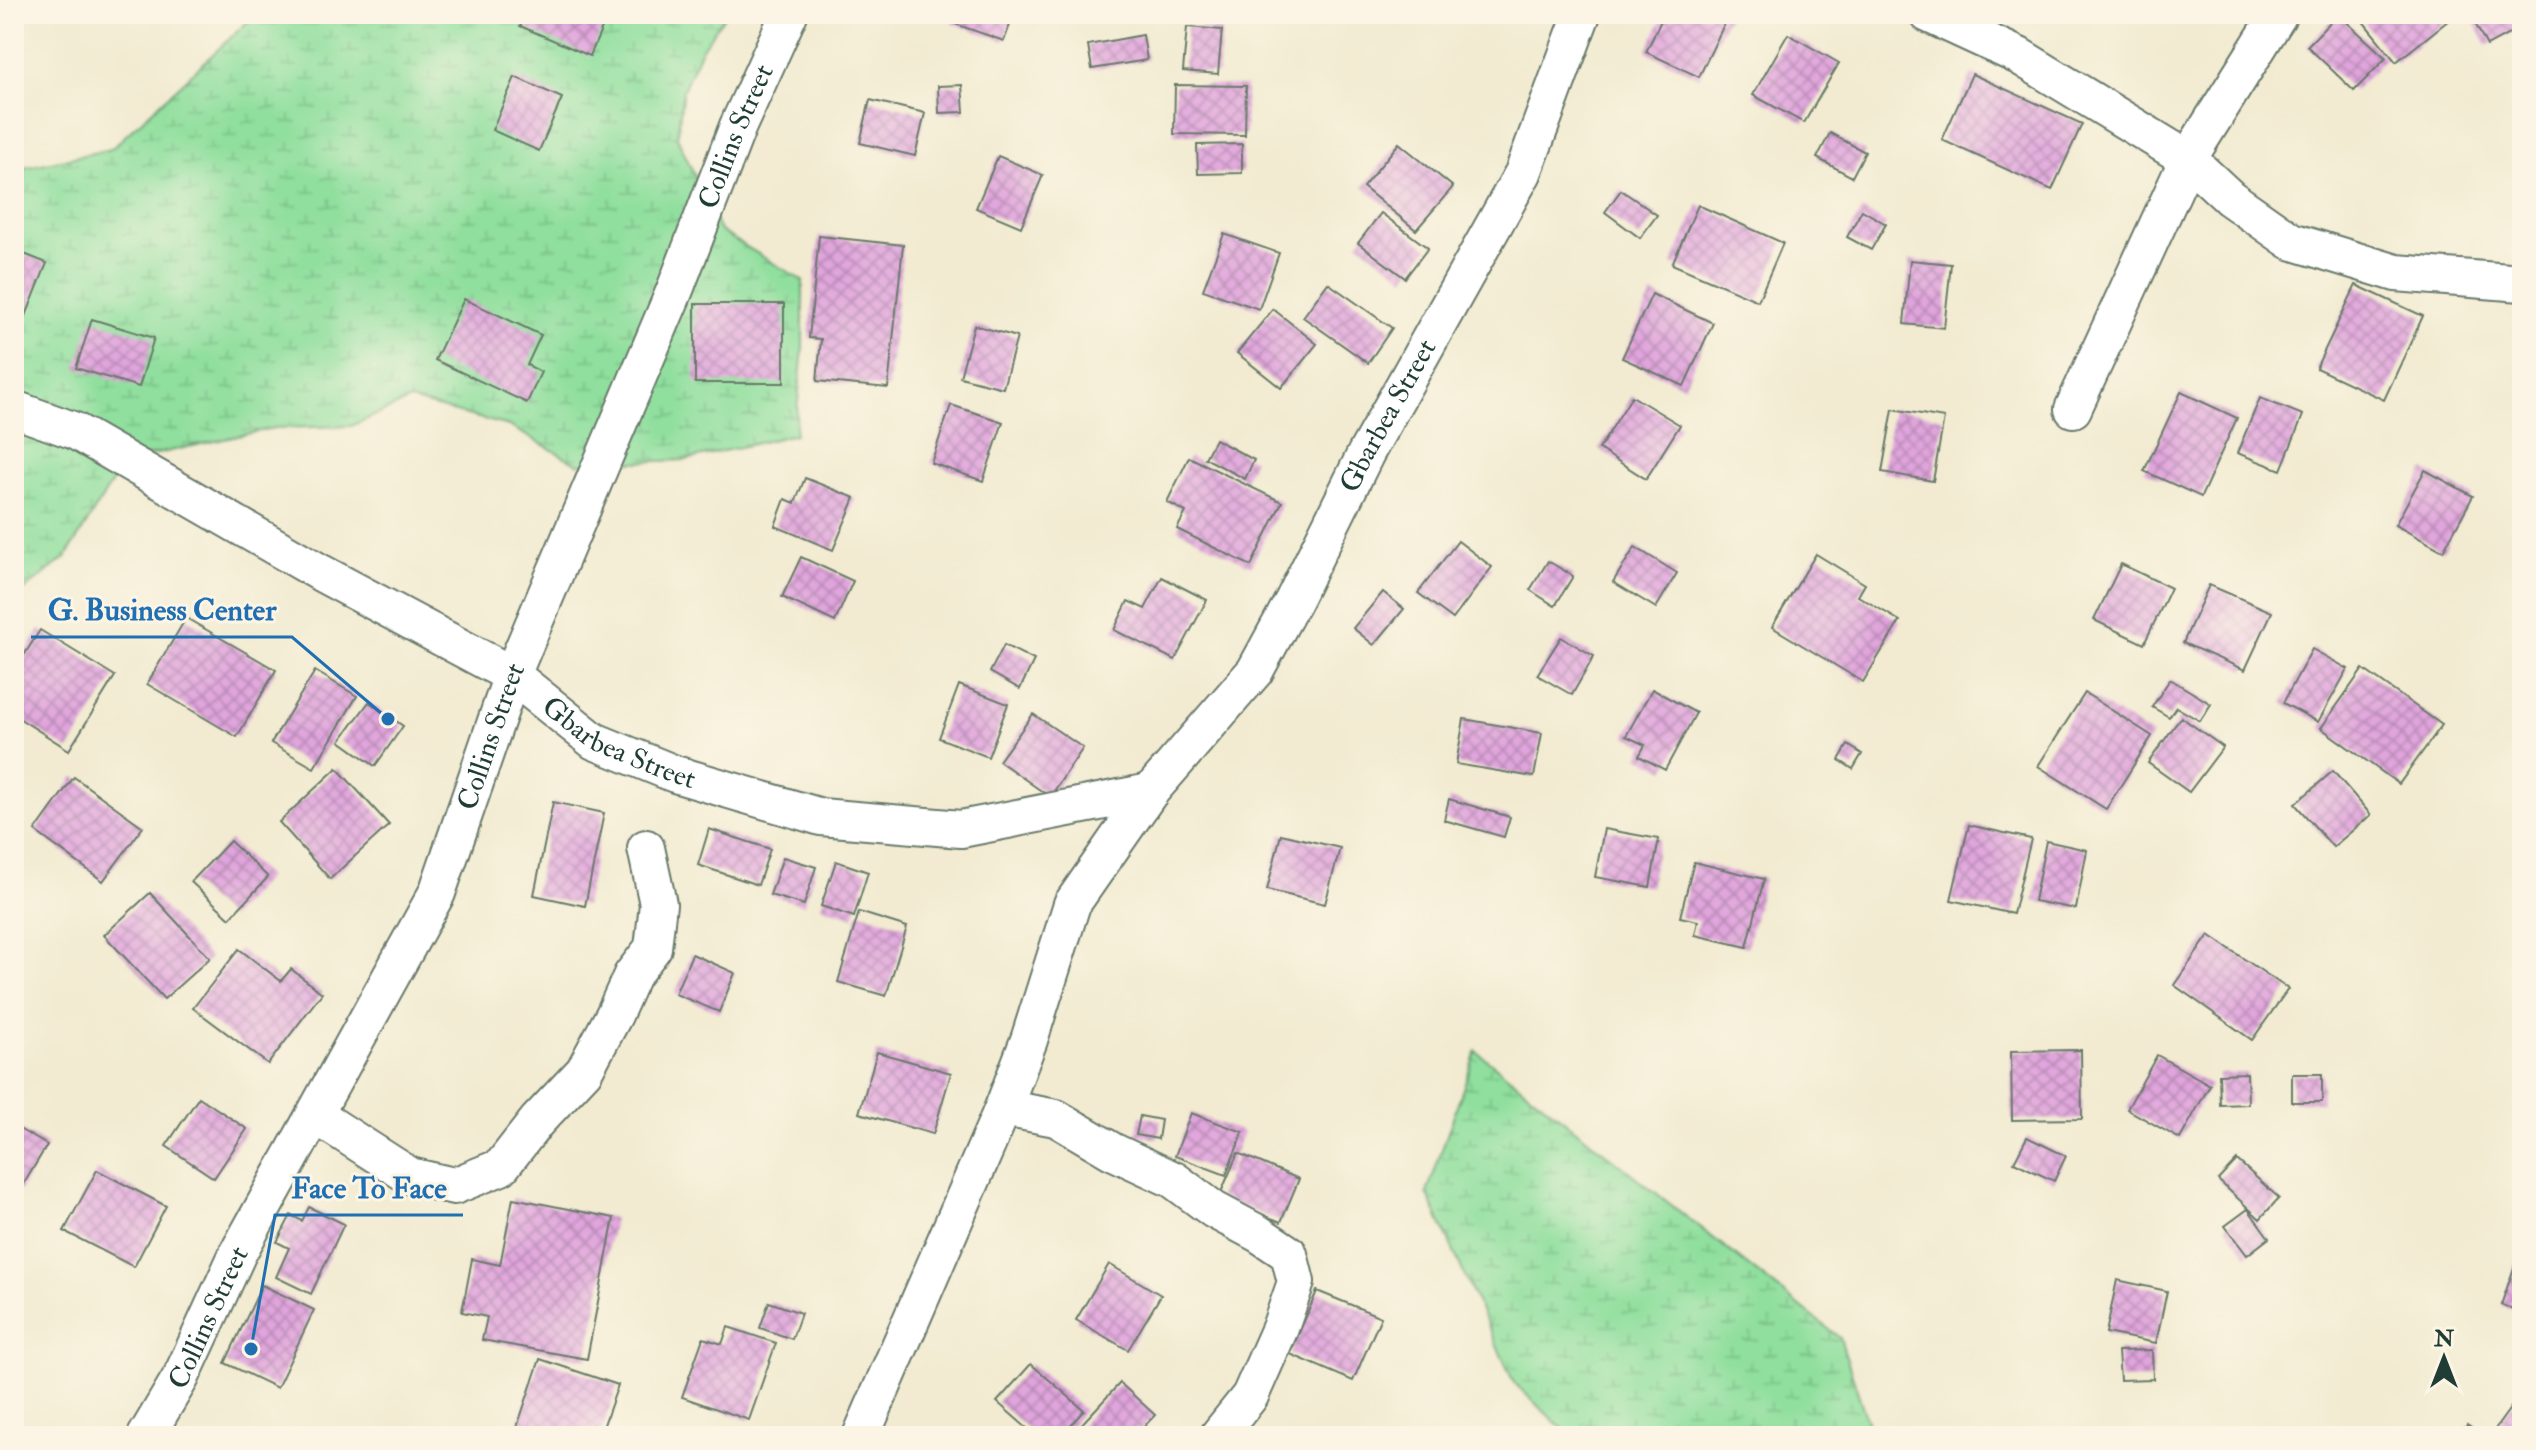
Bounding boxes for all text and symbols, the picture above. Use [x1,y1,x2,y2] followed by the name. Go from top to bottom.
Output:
[690,59,781,214] street label: Collins Street
[1332,333,1444,498] street label: Gbarbea Street
[31,583,292,637] callout: G. Business Center
[48,592,277,629] text: G. Business Center
[449,657,533,815] street label: Collins Street
[535,689,700,797] street label: Gbarbea Street
[275,1161,463,1215] callout: Face To Face
[291,1170,447,1207] text: Face To Face
[160,1240,256,1396] street label: Collins Street
[2404,1318,2484,1398] north arrow
[2433,1325,2454,1353] text: N

